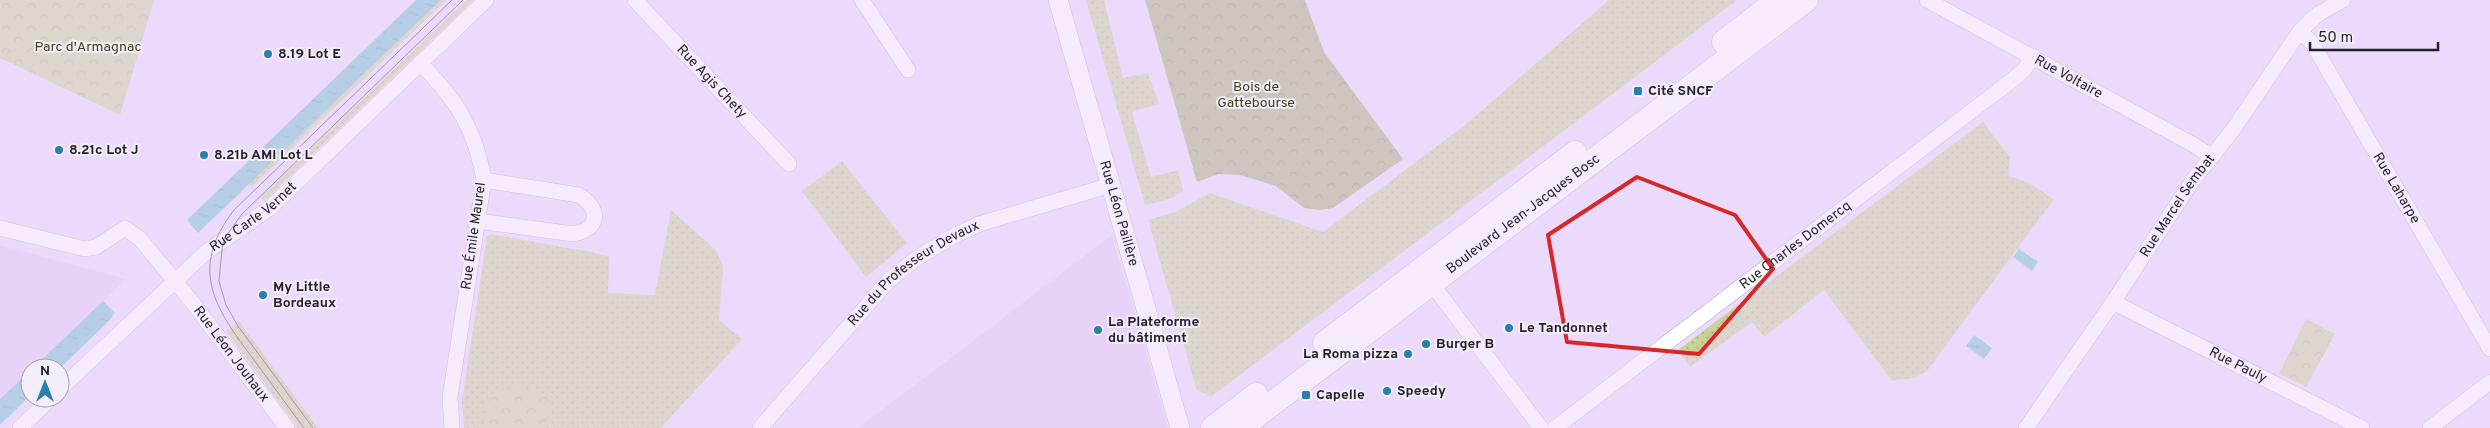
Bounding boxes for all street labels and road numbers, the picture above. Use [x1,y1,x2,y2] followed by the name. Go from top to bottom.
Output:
[673,41,750,122] street label: Rue Agis Chety
[2031,51,2106,102] street label: Rue Voltaire
[1443,150,1603,277] street label: Boulevard Jean-Jacques Bosc
[2369,150,2424,227] street label: Rue Laharpe
[2136,151,2219,260] street label: Rue Marcel Sembat
[1096,159,1142,268] street label: Rue Léon Paillère
[206,178,300,256] street label: Rue Carle Vernet
[457,181,490,291] street label: Rue Émile Maurel
[1736,197,1854,293] street label: Rue Charles Domercq
[844,217,982,329] street label: Rue du Professeur Devaux
[190,303,273,406] street label: Rue Léon Jouhaux
[2206,343,2270,387] street label: Rue Pauly

